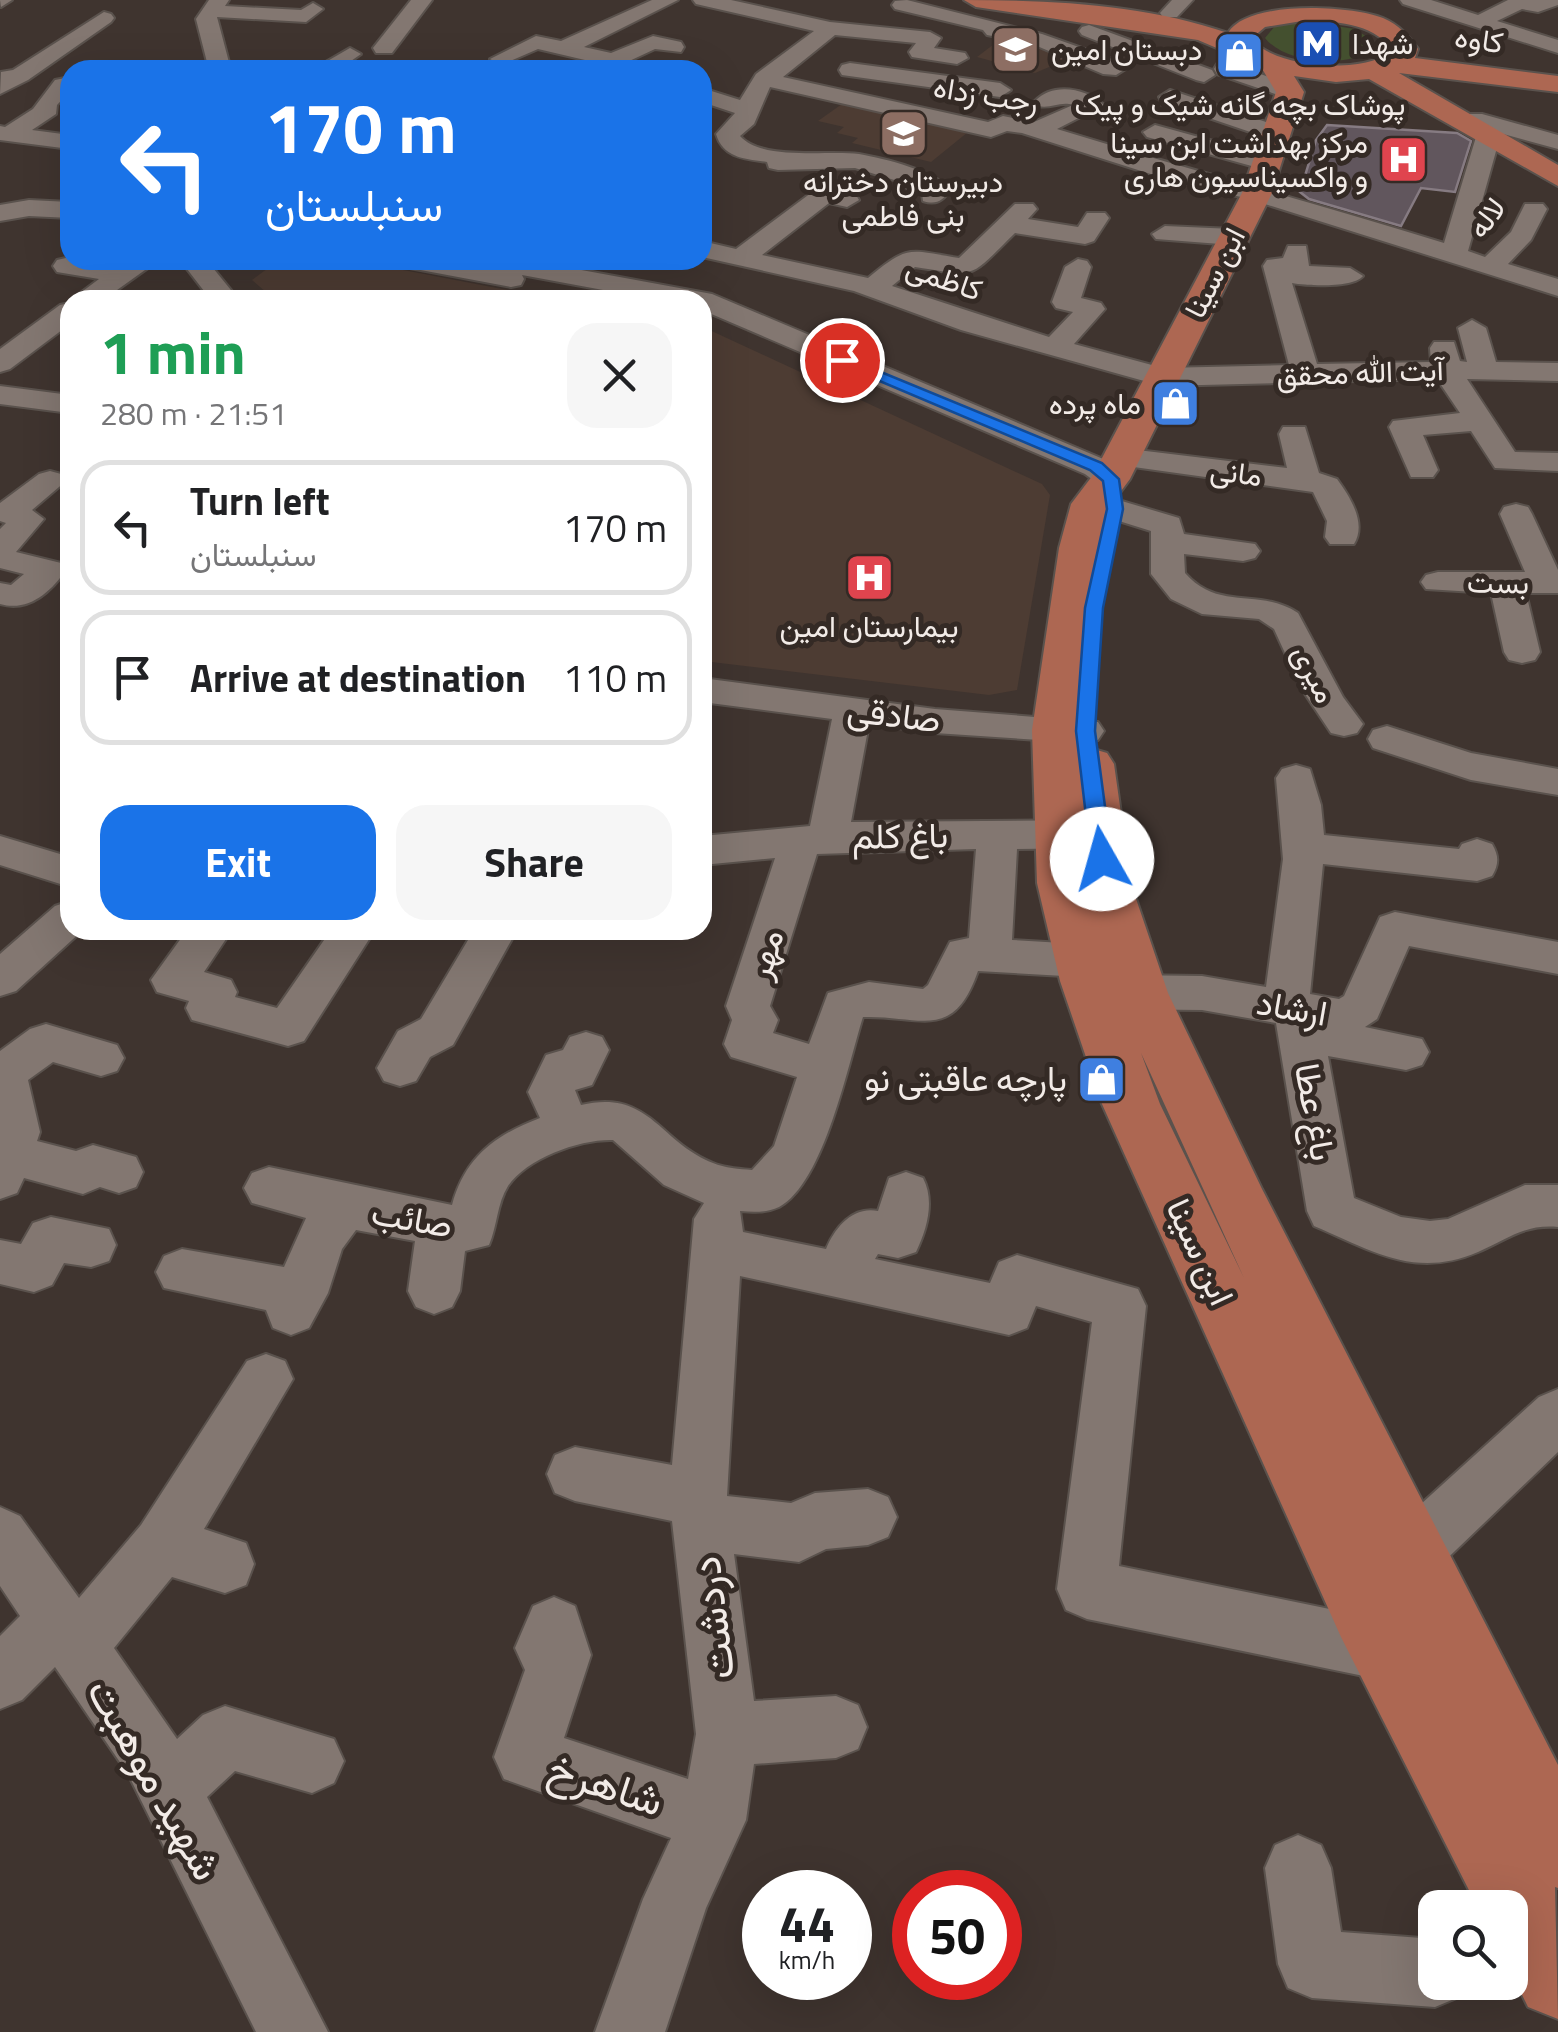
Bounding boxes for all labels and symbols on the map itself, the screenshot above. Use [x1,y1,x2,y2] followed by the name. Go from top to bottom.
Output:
[1452,13,1506,65] street label: کاوه
[1291,18,1343,70] metro station icon: شهدا
[1352,20,1414,66] place label: شهدا
[990,24,1042,76] school or university icon: دبستان امین
[1051,26,1202,72] place label: دبستان امین
[1214,30,1266,82] shop icon: پوشاک بچه گانه شیک و پیک
[930,63,1042,125] street label: رجب زداه
[1075,81,1405,127] place label: پوشاک بچه گانه شیک و پیک
[877,107,929,159] school or university icon: دبیرستان دخترانه بنی فاطمی
[1110,119,1368,199] place label: مرکز بهداشت ابن سینا و واکسیناسیون هاری
[1377,134,1429,186] hospital icon: مرکز بهداشت ابن سینا و واکسیناسیون هاری
[803,158,1003,238] place label: دبیرستان دخترانه بنی فاطمی
[1455,187,1517,248] street label: لاله
[1172,219,1257,326] street label: ابن سینا
[900,244,989,312] street label: کاظمی
[800,318,885,403] pin
[1276,346,1446,398] street label: آیت الله محقق
[1150,378,1202,430] shop icon: ماه پرده
[1049,380,1141,426] place label: ماه پرده
[1208,446,1265,498] street label: مانی
[843,552,895,604] hospital icon: بیمارستان امین
[1467,558,1529,606] street label: بست
[779,603,959,649] place label: بیمارستان امین
[1281,636,1349,711] street label: میری
[844,681,944,747] street label: صادقی
[851,807,948,863] street label: باغ کلم
[1050,807,1154,911] position arrow
[730,922,797,987] street label: مهر
[1253,974,1332,1040] street label: ارشاد
[864,1051,1067,1105] place label: پارچه عاقبتی نو
[1076,1053,1128,1105] shop icon: پارچه عاقبتی نو
[1281,1059,1351,1165] street label: باغ عطا
[367,1184,457,1252] street label: صائب
[1153,1189,1249,1314] street label: ابن سینا
[672,1553,750,1683] street label: دردشت
[72,1665,240,1892] street label: شهید موهبت
[540,1734,672,1832] street label: شاهرخ
[892,1870,1022,2000] speed limit sign: 50

